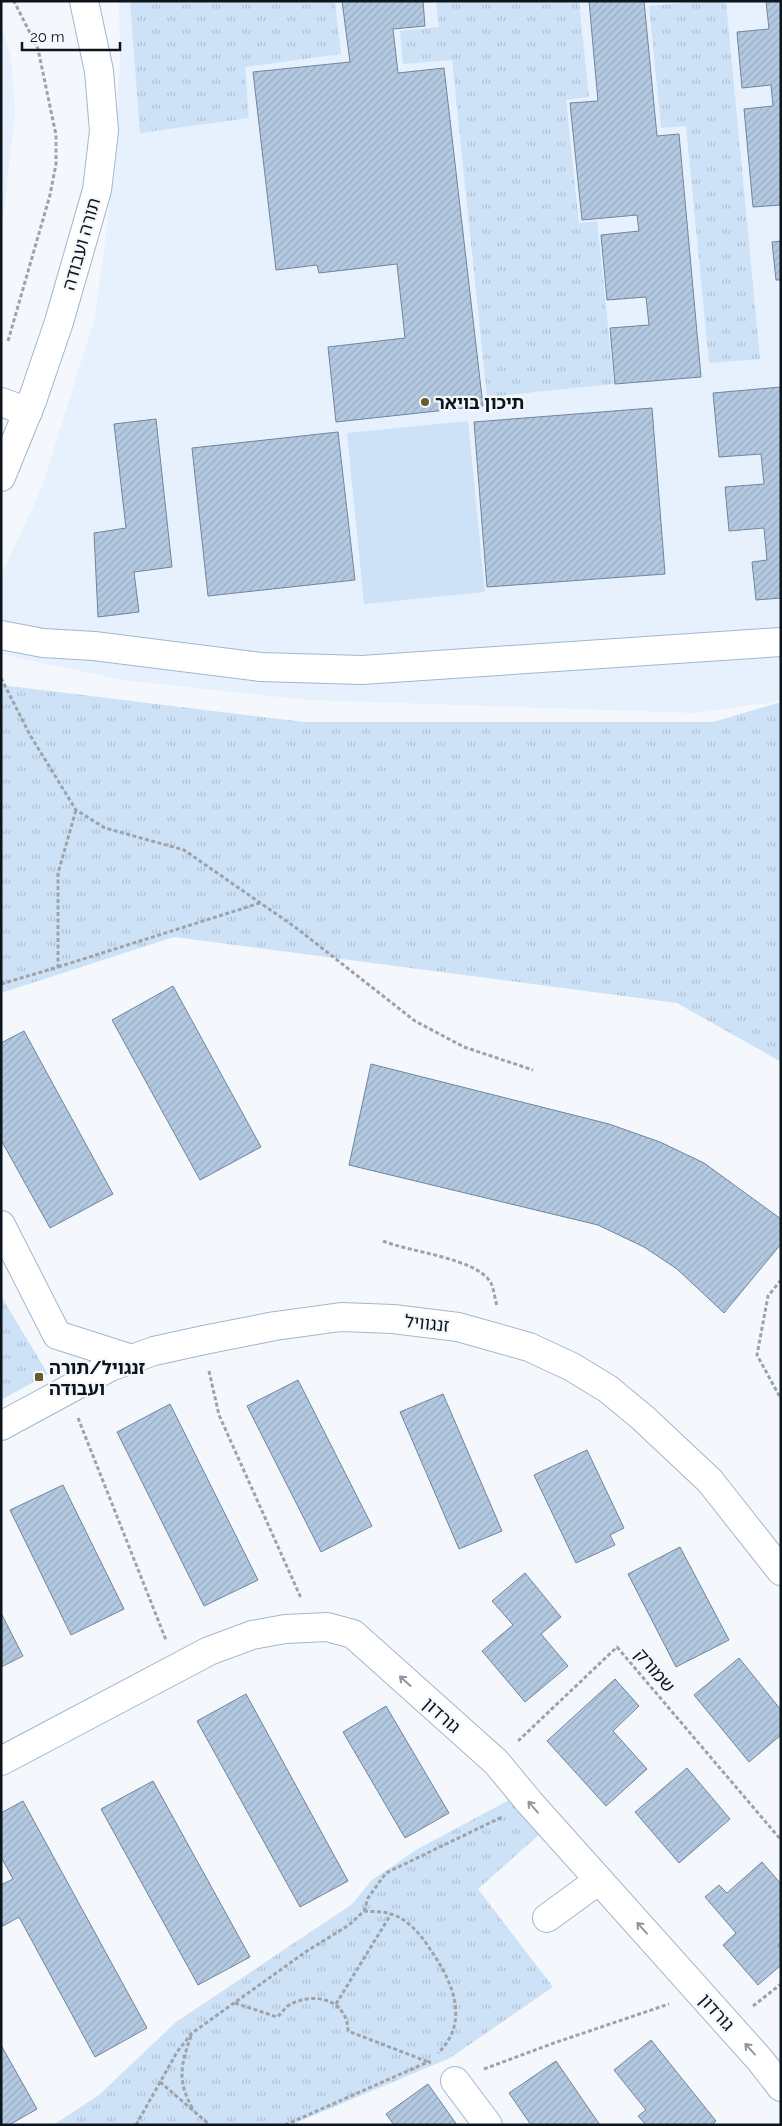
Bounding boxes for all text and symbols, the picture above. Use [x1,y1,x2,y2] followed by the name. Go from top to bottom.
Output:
[22,20,120,52] scale bar
[30,28,65,46] text: 20 m
[58,195,104,293] street label: תורה ועבודה
[435,392,524,413] place label: תיכון בויאר
[419,396,431,408] marker: תיכון בויאר
[404,1310,451,1336] street label: זנגוויל
[49,1357,146,1399] place label: זנגויל/תורה ועבודה
[33,1371,45,1383] marker: זנגויל/תורה ועבודה
[631,1644,679,1696] street label: שמורק
[399,1675,412,1687] one-way arrow
[419,1693,465,1737] street label: גורדון
[528,1801,539,1814] one-way arrow
[636,1922,648,1935] one-way arrow
[695,1989,739,2035] street label: גורדון
[745,2042,756,2055] one-way arrow

